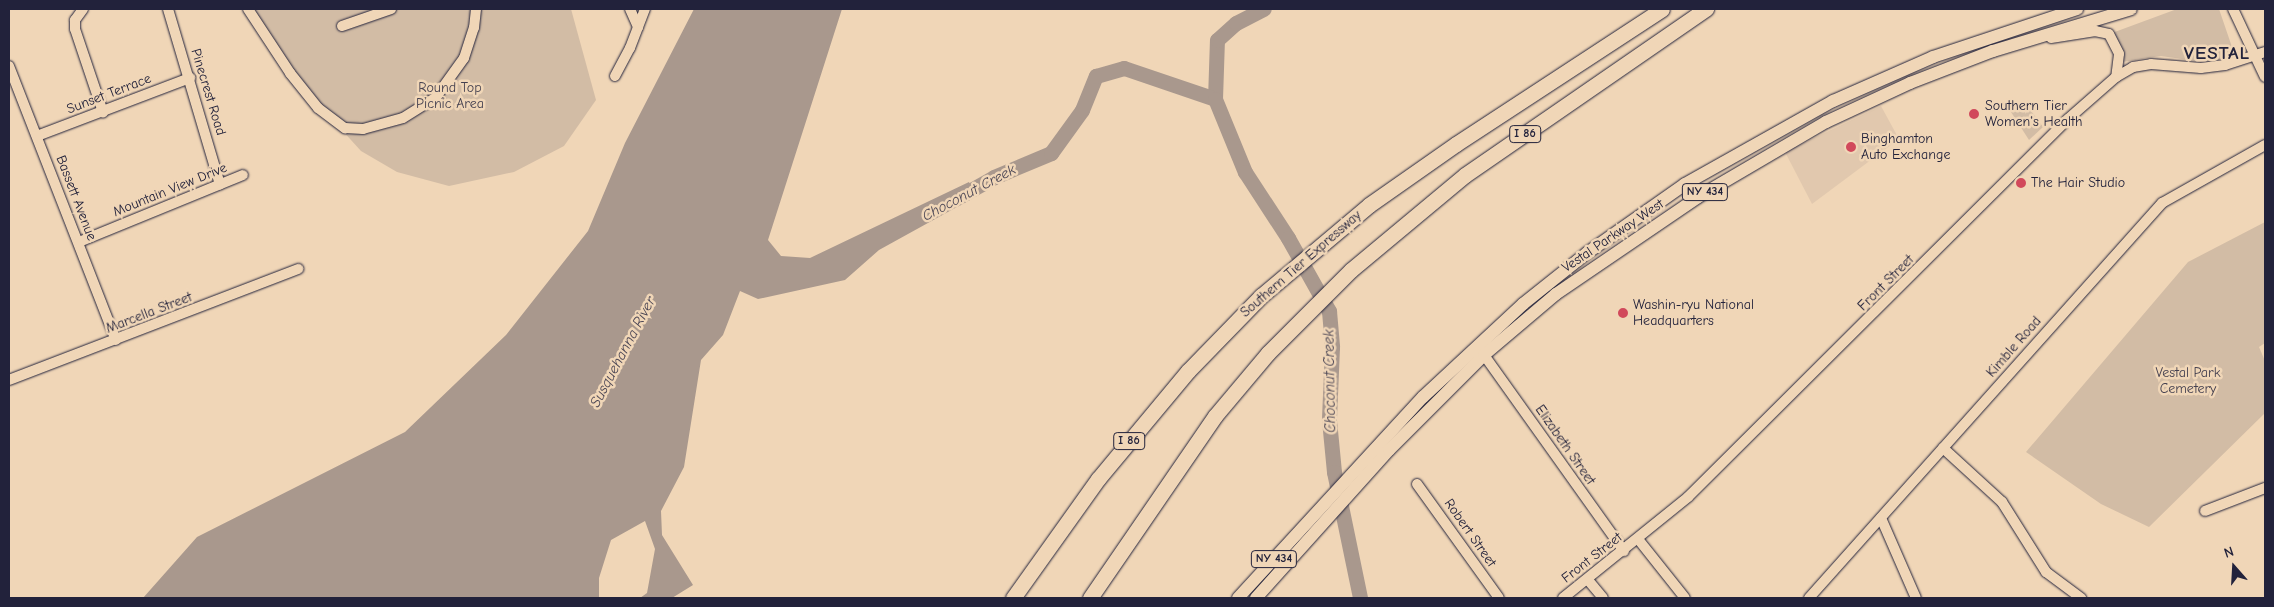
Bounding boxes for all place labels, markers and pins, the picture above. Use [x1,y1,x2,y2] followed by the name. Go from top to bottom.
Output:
[1985,98,2082,130] place label: Southern Tier Women's Health
[1967,107,1981,121] marker: Southern Tier Women's Health
[1861,131,1950,164] place label: Binghamton Auto Exchange
[1845,141,1857,153] marker: Binghamton Auto Exchange
[2031,175,2125,191] place label: The Hair Studio
[2015,177,2027,189] marker: The Hair Studio
[1633,297,1754,330] place label: Washin-ryu National Headquarters
[1617,307,1629,319] marker: Washin-ryu National Headquarters

